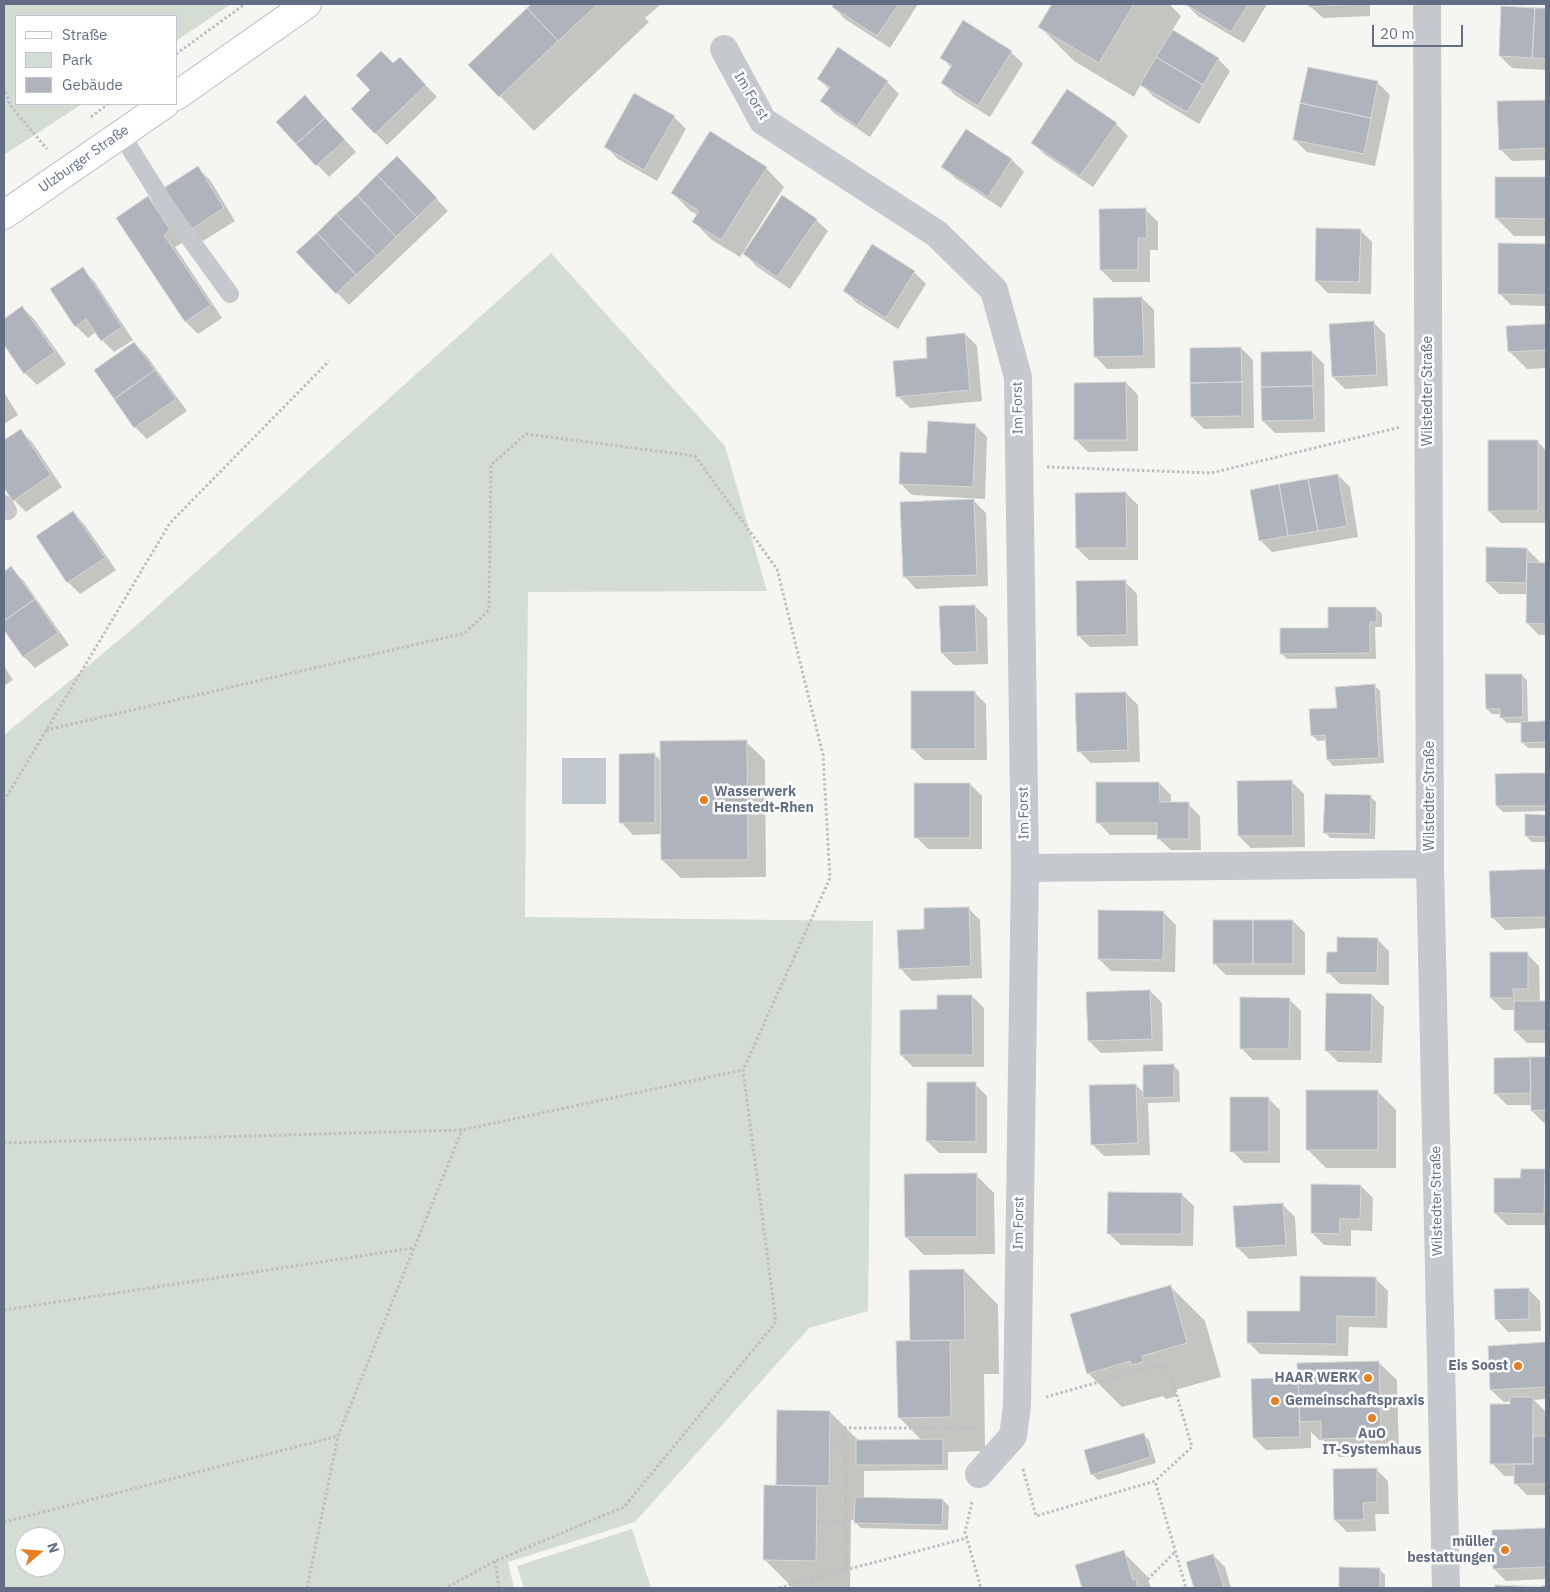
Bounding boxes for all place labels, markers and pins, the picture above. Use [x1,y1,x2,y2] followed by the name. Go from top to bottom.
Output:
[714,784,814,816] place label: Wasserwerk Henstedt-Rhen
[698,794,710,806] marker: Wasserwerk Henstedt-Rhen
[1448,1358,1508,1374] place label: Eis Soost
[1512,1360,1524,1372] marker: Eis Soost
[1275,1370,1358,1386] place label: HAAR WERK
[1362,1372,1374,1384] marker: HAAR WERK
[1285,1393,1425,1409] place label: Gemeinschaftspraxis
[1269,1395,1281,1407] marker: Gemeinschaftspraxis
[1366,1412,1378,1424] marker: AuO IT-Systemhaus
[1322,1426,1422,1458] place label: AuO IT-Systemhaus
[1407,1534,1495,1566] place label: müller bestattungen
[1499,1544,1511,1556] marker: müller bestattungen

